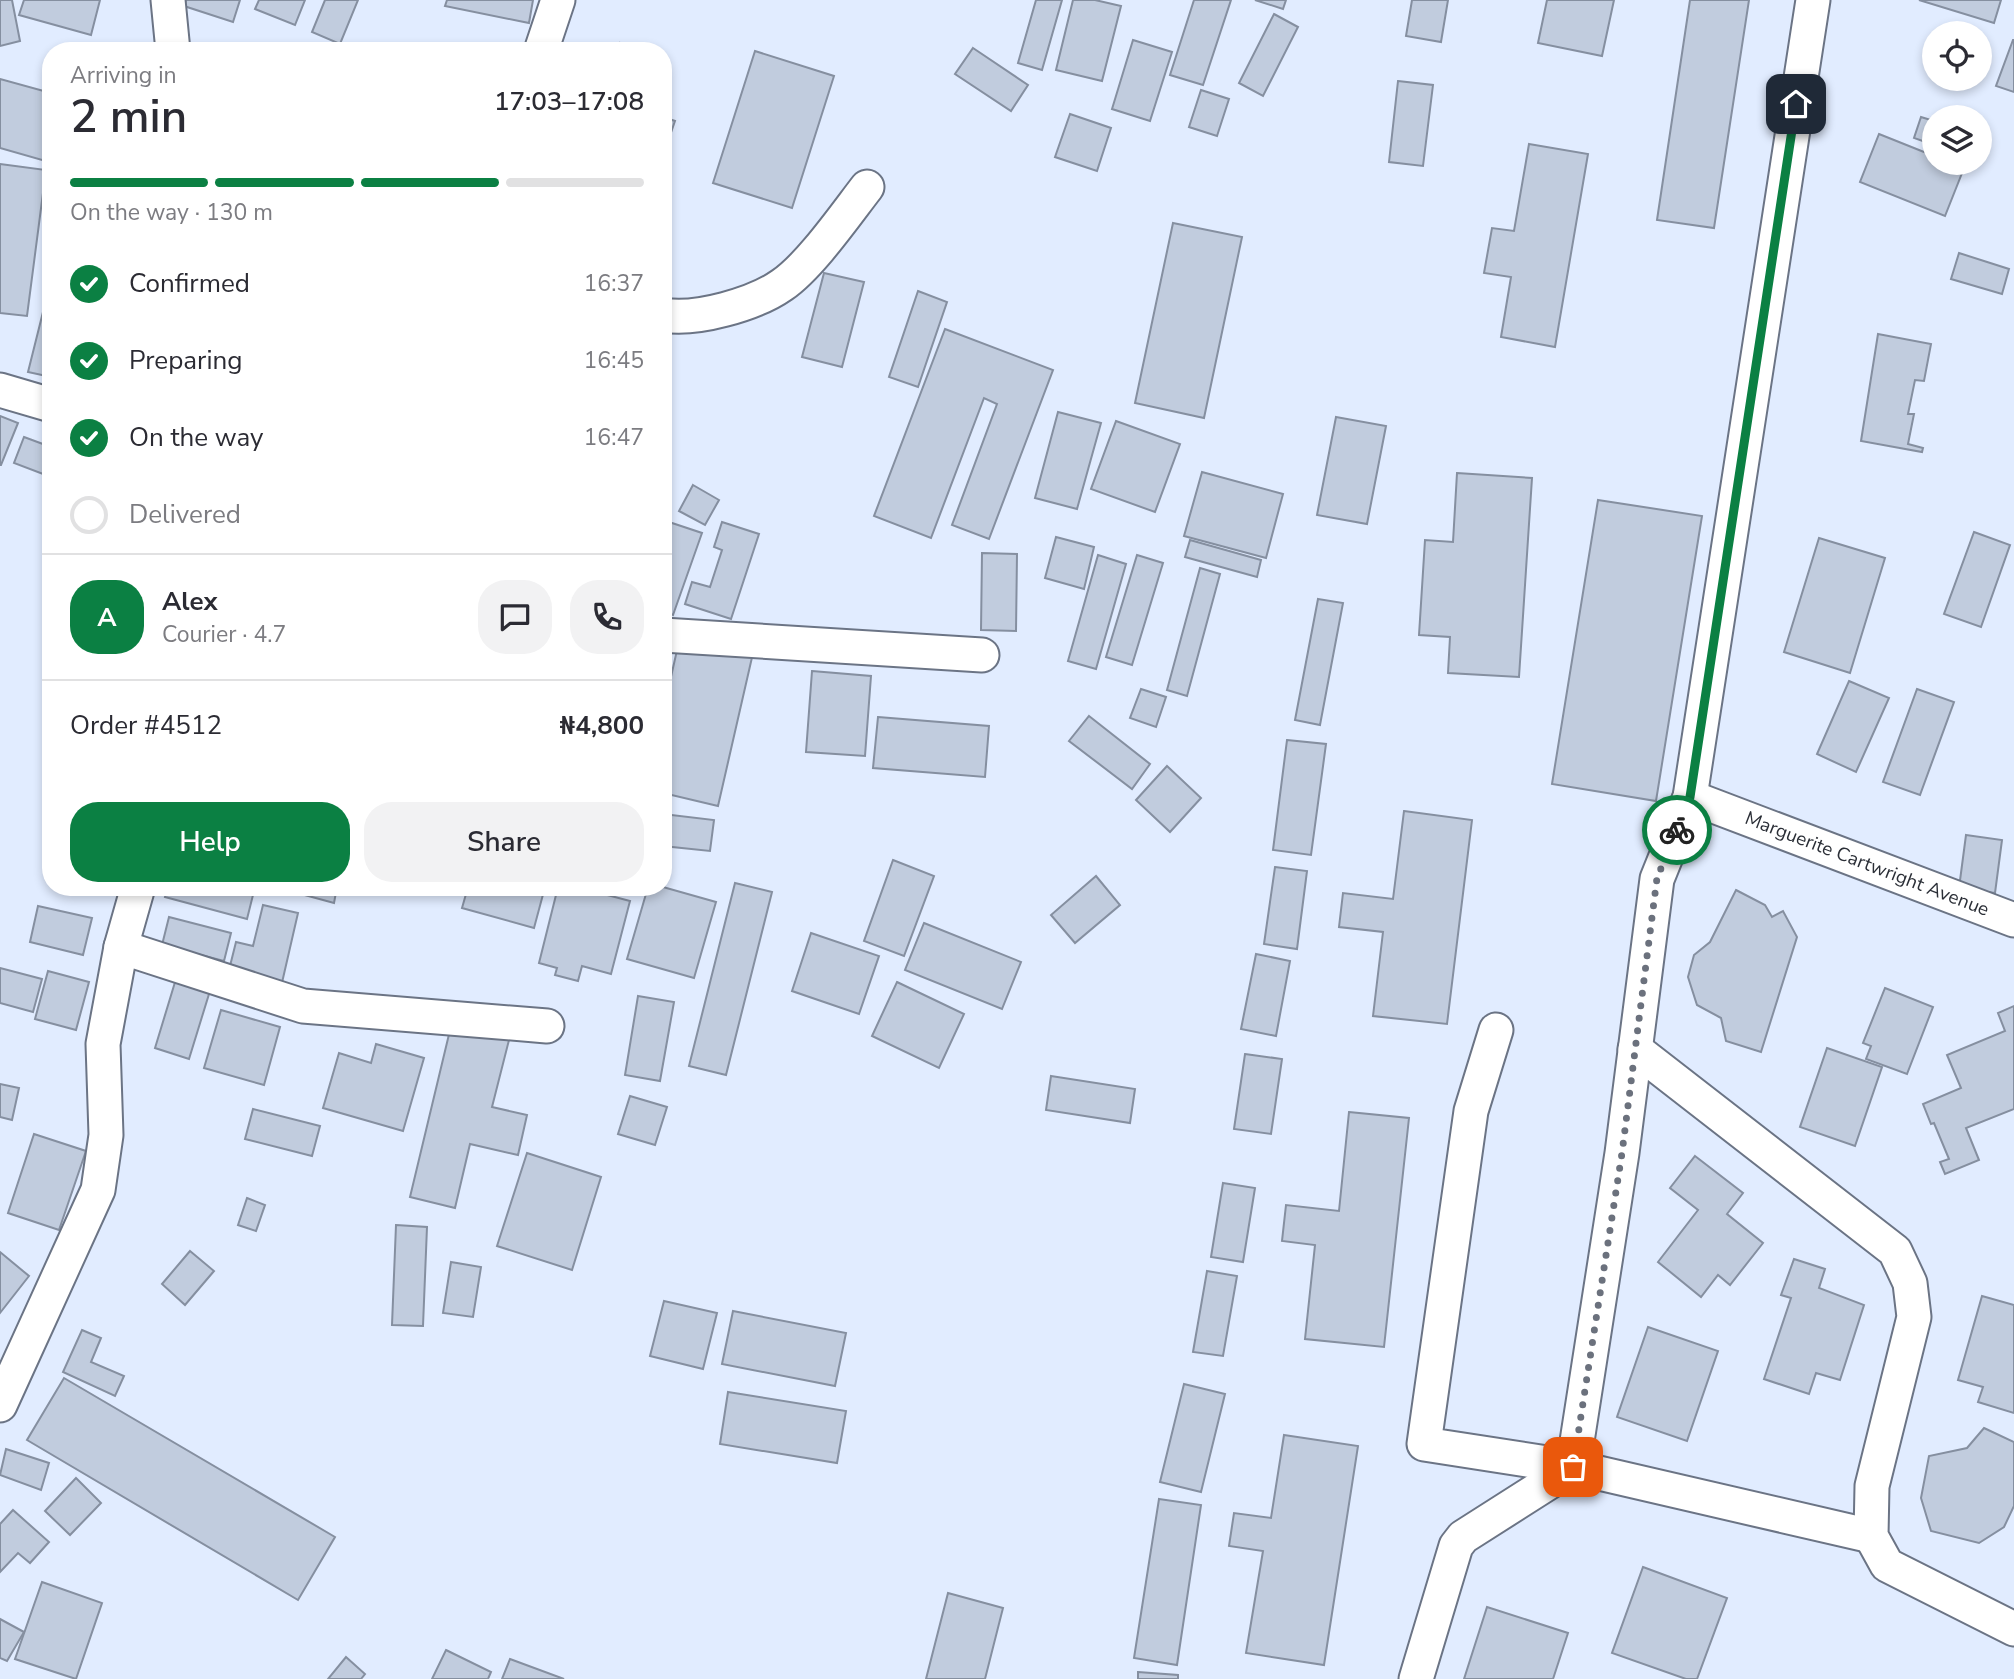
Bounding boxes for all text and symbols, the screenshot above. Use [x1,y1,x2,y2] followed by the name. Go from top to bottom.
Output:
[1922,21,1992,175] map controls
[1922,21,1992,91] button: locate
[70,60,177,91] text: Arriving in
[1766,74,1826,134] pin
[494,84,644,119] text: 17:03–17:08
[70,85,187,148] text: 2 min
[1777,85,1815,123] icon: home
[1922,105,1992,175] button: layers
[70,197,273,228] text: On the way · 130 m
[70,265,108,303] icon: check
[129,266,250,301] text: Confirmed
[584,268,644,299] text: 16:37
[70,342,108,380] icon: check
[129,343,242,378] text: Preparing
[584,345,644,376] text: 16:45
[70,419,108,457] icon: check
[129,420,263,455] text: On the way
[584,422,644,453] text: 16:47
[129,497,241,532] text: Delivered
[478,580,552,654] button: chat
[570,580,644,654] button: phone
[162,584,218,619] text: Alex
[97,600,117,635] text: A
[162,619,286,650] text: Courier · 4.7
[70,708,222,743] text: Order #4512
[560,708,644,743] text: ₦4,800
[1642,795,1712,865] courier
[70,802,350,882] button: Help
[364,802,644,882] button: Share
[1741,805,1993,923] street label: Marguerite Cartwright Avenue
[1658,811,1696,849] icon: bike
[1543,1437,1603,1497] pin
[1554,1448,1592,1486] icon: bag

